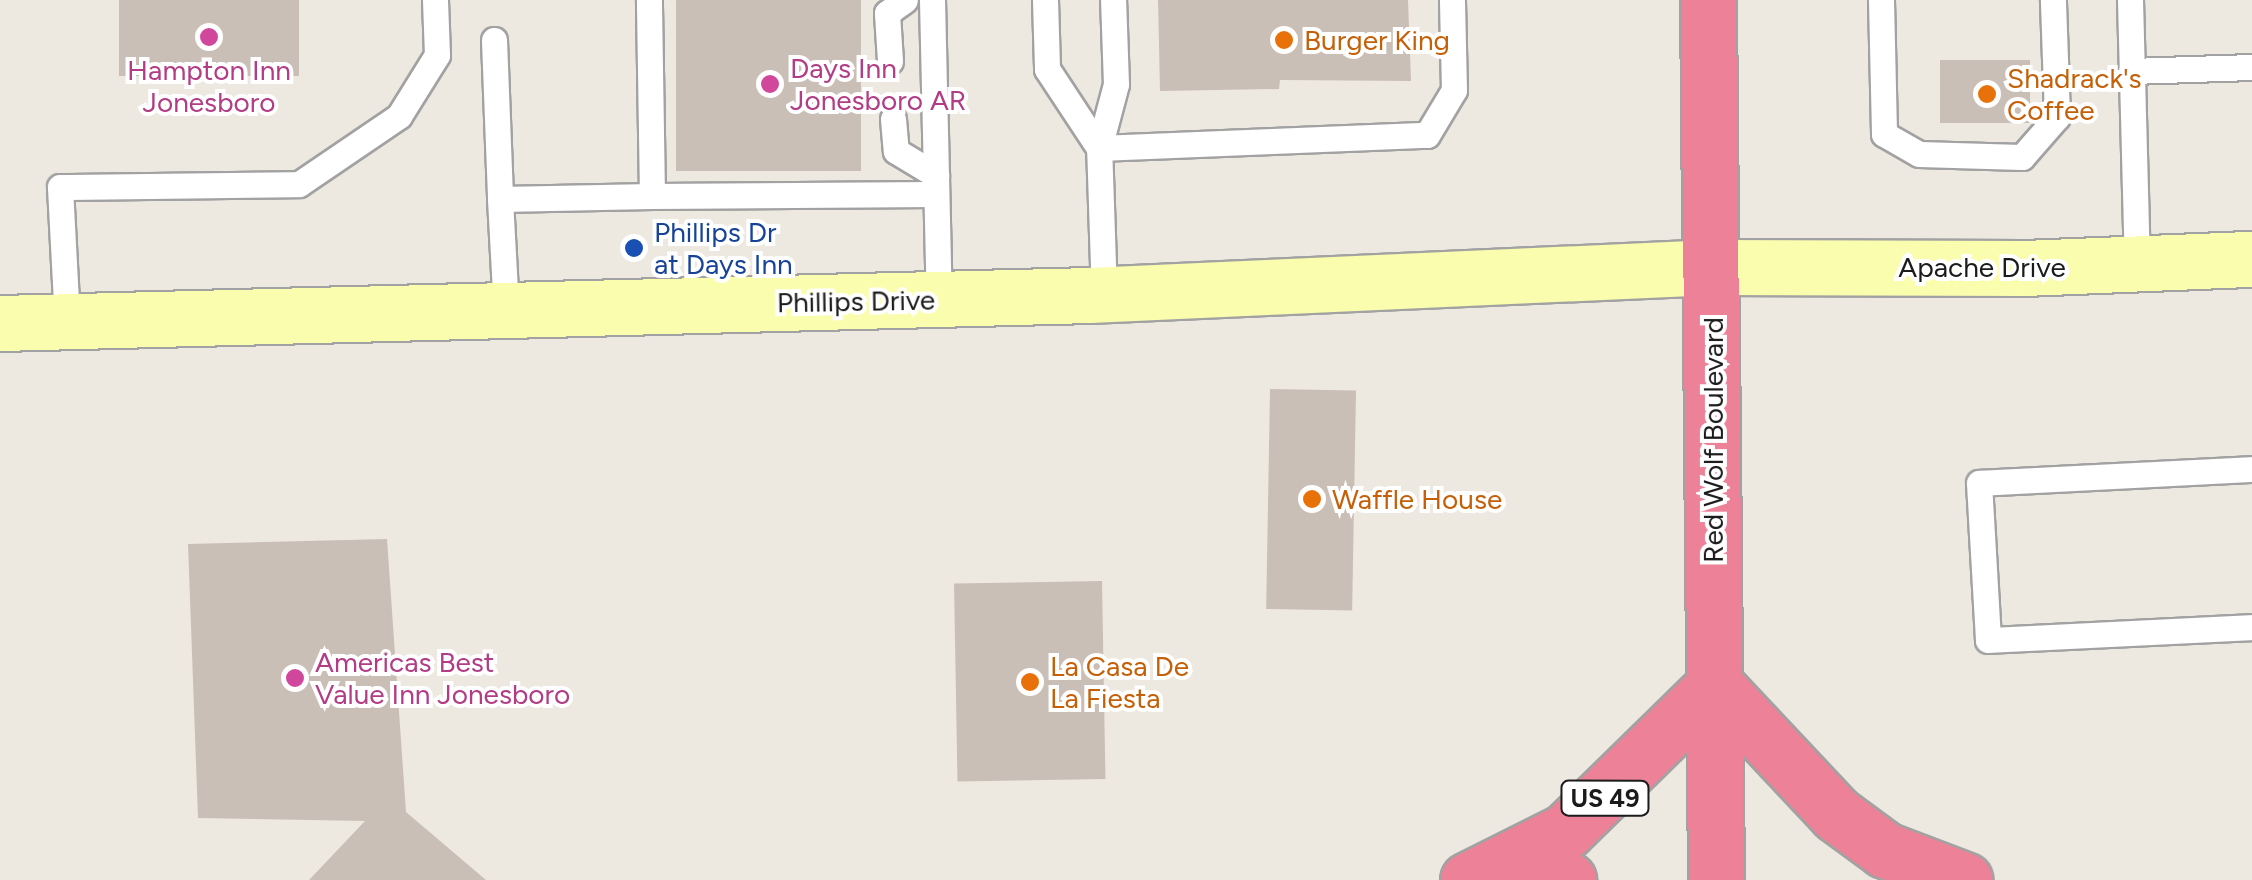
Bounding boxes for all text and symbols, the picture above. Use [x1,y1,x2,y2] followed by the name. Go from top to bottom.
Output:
[1304,23,1450,57] place label: Burger King
[198,26,220,48] marker: Hampton Inn Jonesboro
[1273,29,1295,51] marker: Burger King
[790,51,966,117] place label: Days Inn Jonesboro AR
[127,53,291,119] place label: Hampton Inn Jonesboro
[2007,61,2142,127] place label: Shadrack's Coffee
[759,73,781,95] marker: Days Inn Jonesboro AR
[1976,83,1998,105] marker: Shadrack's Coffee
[654,215,793,281] place label: Phillips Dr at Days Inn
[623,237,645,259] marker: Phillips Dr at Days Inn
[1898,250,2066,284] street label: Apache Drive
[777,283,935,319] street label: Phillips Drive
[1696,317,1730,563] street label: Red Wolf Boulevard
[1332,482,1502,516] place label: Waffle House
[1301,488,1323,510] marker: Waffle House
[315,645,570,711] place label: Americas Best Value Inn Jonesboro
[1050,649,1189,715] place label: La Casa De La Fiesta
[284,667,306,689] marker: Americas Best Value Inn Jonesboro
[1019,671,1041,693] marker: La Casa De La Fiesta
[1560,778,1650,818] road number: US 49

